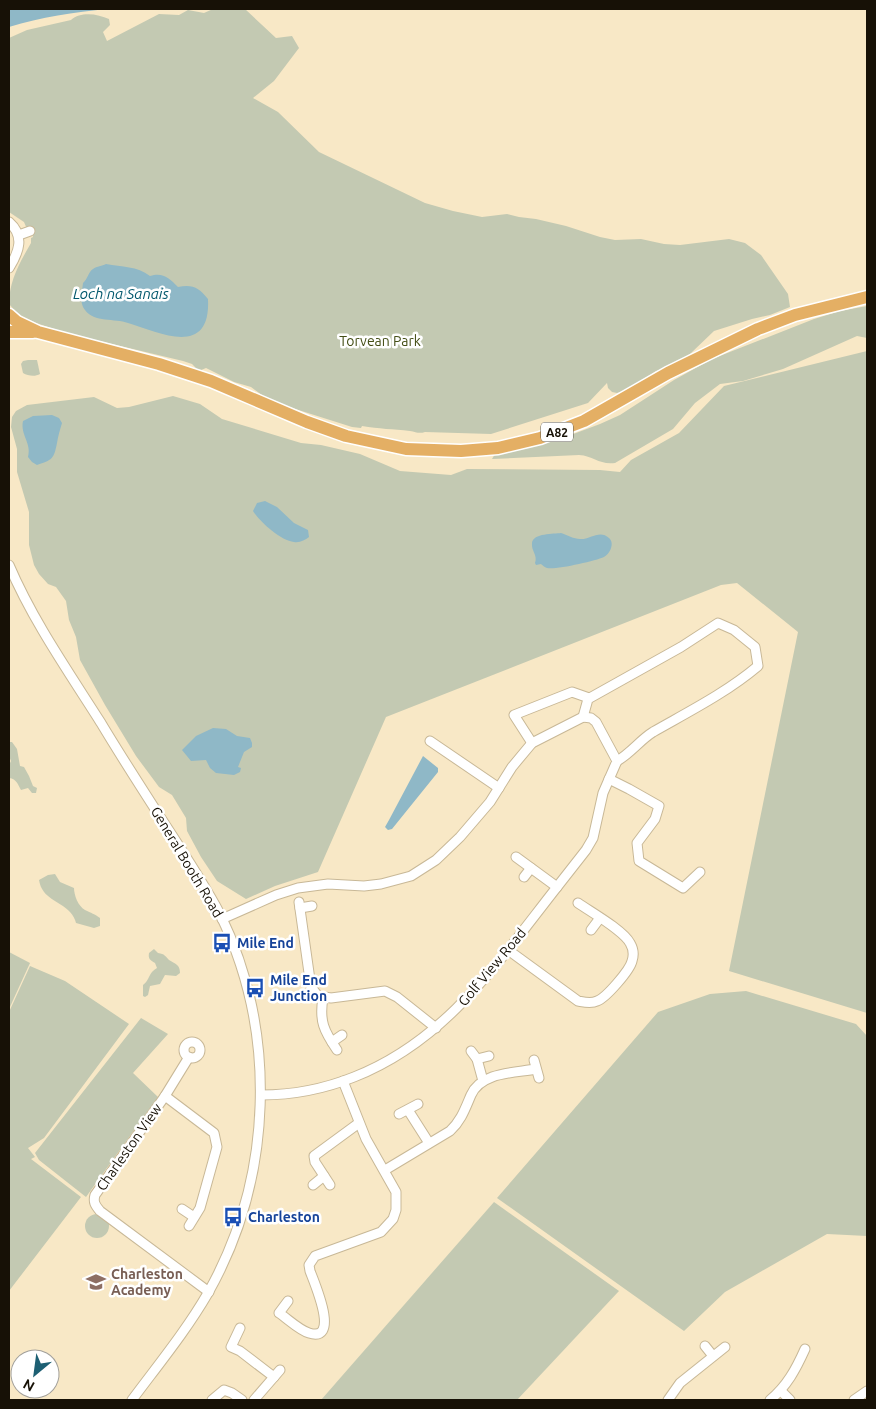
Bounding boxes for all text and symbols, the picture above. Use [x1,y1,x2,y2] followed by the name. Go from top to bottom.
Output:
[73,285,170,302] water label: Loch na Sanais
[339,333,421,349] park label: Torvean Park
[541,422,573,442] road number: A82
[148,804,226,920] street label: General Booth Road
[455,925,529,1009] street label: Golf View Road
[211,932,233,954] bus stop icon: Mile End
[237,935,294,951] place label: Mile End
[270,972,327,1004] place label: Mile End Junction
[244,977,266,999] bus stop icon: Mile End Junction
[93,1100,165,1194] street label: Charleston View
[222,1206,244,1228] bus stop icon: Charleston
[248,1209,320,1225] place label: Charleston
[111,1266,183,1298] place label: Charleston Academy
[85,1271,107,1293] school or university icon: Charleston Academy
[10,1349,60,1399] north arrow
[20,1376,37,1395] text: N

